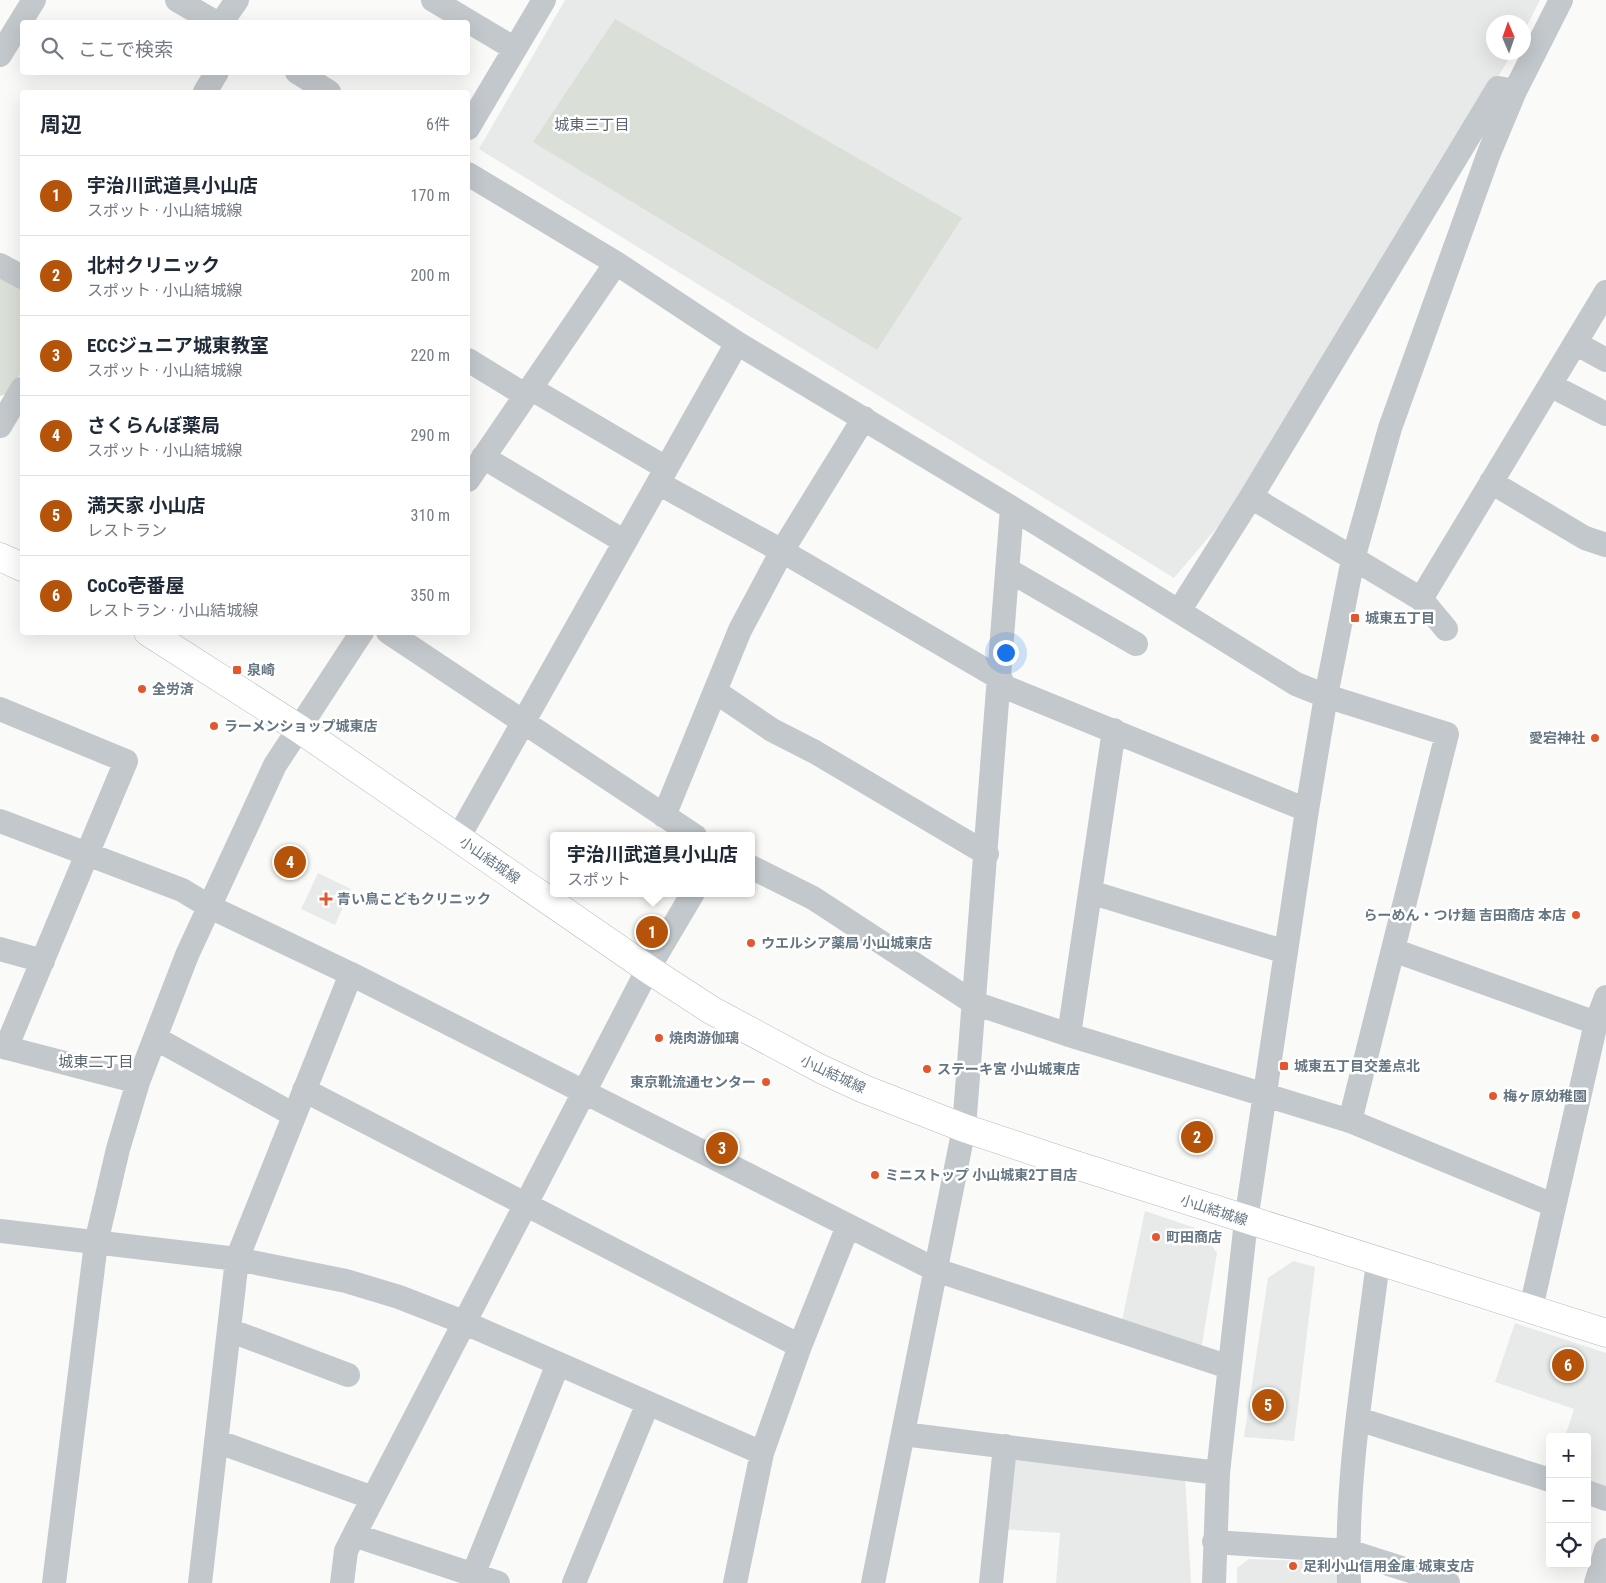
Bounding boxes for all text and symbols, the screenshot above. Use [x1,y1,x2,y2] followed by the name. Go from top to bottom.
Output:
[1486,15,1531,60] north arrow
[20,20,470,75] search box
[38,34,66,62] icon: search
[78,38,173,61] text: ここで検索
[40,113,82,137] text: 周辺
[426,115,450,134] text: 6件
[554,116,630,134] district label: 城東三丁目
[87,174,258,197] text: 宇治川武道具小山店
[52,186,60,205] text: 1
[411,186,450,205] text: 170 m
[87,201,242,220] text: スポット · 小山結城線
[87,254,220,277] text: 北村クリニック
[52,266,60,285] text: 2
[411,266,450,285] text: 200 m
[87,281,242,300] text: スポット · 小山結城線
[87,334,269,357] text: ECCジュニア城東教室
[52,346,60,365] text: 3
[411,346,450,365] text: 220 m
[87,361,242,380] text: スポット · 小山結城線
[87,414,220,437] text: さくらんぼ薬局
[52,426,60,445] text: 4
[411,426,450,445] text: 290 m
[87,441,242,460] text: スポット · 小山結城線
[87,494,205,517] text: 満天家 小山店
[52,506,60,525] text: 5
[411,506,450,525] text: 310 m
[87,521,167,540] text: レストラン
[87,574,185,597] text: CoCo壱番屋
[52,586,60,605] text: 6
[411,586,450,605] text: 350 m
[87,601,258,620] text: レストラン · 小山結城線
[1365,610,1435,626] place label: 城東五丁目
[1349,612,1361,624] marker: 城東五丁目
[993,640,1019,666] your location
[247,662,275,678] place label: 泉崎
[231,664,243,676] marker: 泉崎
[152,681,194,697] place label: 全労済
[136,683,148,695] marker: 全労済
[224,718,377,734] place label: ラーメンショップ城東店
[208,720,220,732] marker: ラーメンショップ城東店
[1529,730,1585,746] place label: 愛宕神社
[1589,732,1601,744] marker: 愛宕神社
[550,832,755,897] popup
[457,833,523,887] street label: 小山結城線
[274,843,306,881] pin: 4
[567,843,738,866] text: 宇治川武道具小山店
[567,870,631,889] text: スポット
[337,891,491,907] place label: 青い鳥こどもクリニック
[319,892,333,906] marker: 青い鳥こどもクリニック
[1364,907,1566,923] place label: らーめん・つけ麺 吉田商店 本店
[1570,909,1582,921] marker: らーめん・つけ麺 吉田商店 本店
[636,913,668,951] pin: 1
[761,935,932,951] place label: ウエルシア薬局 小山城東店
[745,937,757,949] marker: ウエルシア薬局 小山城東店
[669,1030,739,1046] place label: 焼肉游伽璃
[653,1032,665,1044] marker: 焼肉游伽璃
[798,1052,868,1096] street label: 小山結城線
[58,1053,134,1071] district label: 城東二丁目
[1294,1058,1420,1074] place label: 城東五丁目交差点北
[1278,1060,1290,1072] marker: 城東五丁目交差点北
[937,1061,1080,1077] place label: ステーキ宮 小山城東店
[921,1063,933,1075] marker: ステーキ宮 小山城東店
[630,1074,756,1090] place label: 東京靴流通センター
[760,1076,772,1088] marker: 東京靴流通センター
[1503,1088,1587,1104] place label: 梅ヶ原幼稚園
[1487,1090,1499,1102] marker: 梅ヶ原幼稚園
[1181,1118,1213,1156] pin: 2
[706,1129,738,1167] pin: 3
[885,1167,1077,1183] place label: ミニストップ 小山城東2丁目店
[869,1169,881,1181] marker: ミニストップ 小山城東2丁目店
[1178,1192,1250,1228] street label: 小山結城線
[1166,1229,1222,1245] place label: 町田商店
[1150,1231,1162,1243] marker: 町田商店
[1552,1346,1584,1384] pin: 6
[1252,1386,1284,1424] pin: 5
[1546,1433,1591,1568] map controls
[1546,1433,1591,1478] button: +
[1546,1478,1591,1523] button: −
[1546,1523,1591,1568] button: locate
[1303,1558,1474,1574] place label: 足利小山信用金庫 城東支店
[1287,1560,1299,1572] marker: 足利小山信用金庫 城東支店

